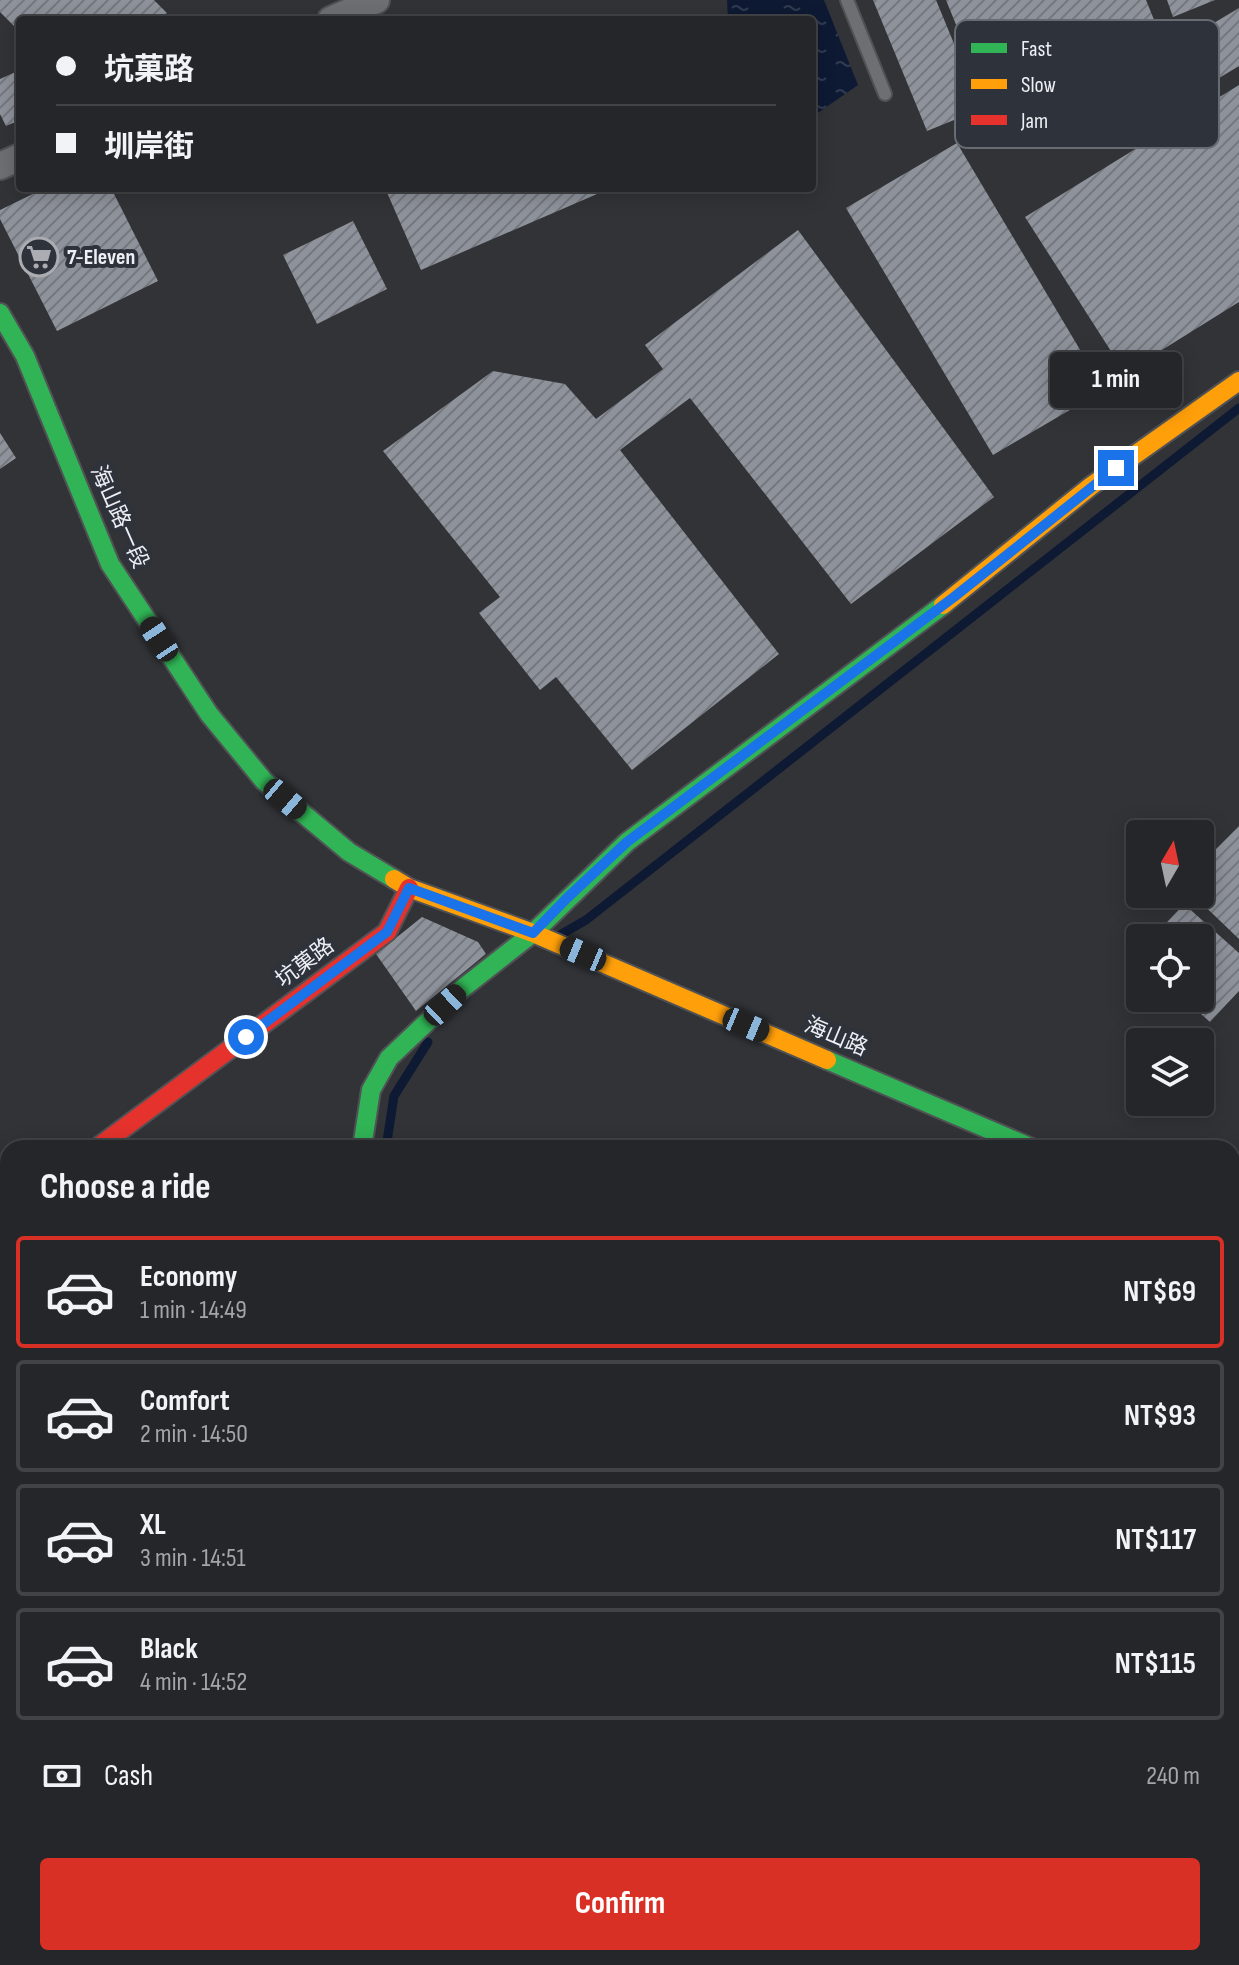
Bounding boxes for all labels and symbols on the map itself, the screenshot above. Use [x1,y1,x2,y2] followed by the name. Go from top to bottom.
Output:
[955,20,1219,148] legend
[1021,36,1052,63] text: Fast
[1021,72,1056,99] text: Slow
[1020,108,1048,135] text: Jam
[18,236,60,278] supermarket icon: 7-Eleven
[67,244,135,271] place label: 7-Eleven
[1050,352,1182,408] callout: 1 min
[1098,450,1134,486] route end
[84,461,154,573] street label: 海山路一段
[136,612,182,666] car
[259,774,311,824] car
[1126,820,1214,908] north arrow
[271,932,339,994] street label: 坑菓路
[556,934,610,974] car
[419,980,471,1030] car
[719,1005,773,1045] car
[800,1012,872,1062] street label: 海山路
[228,1019,264,1055] route start

